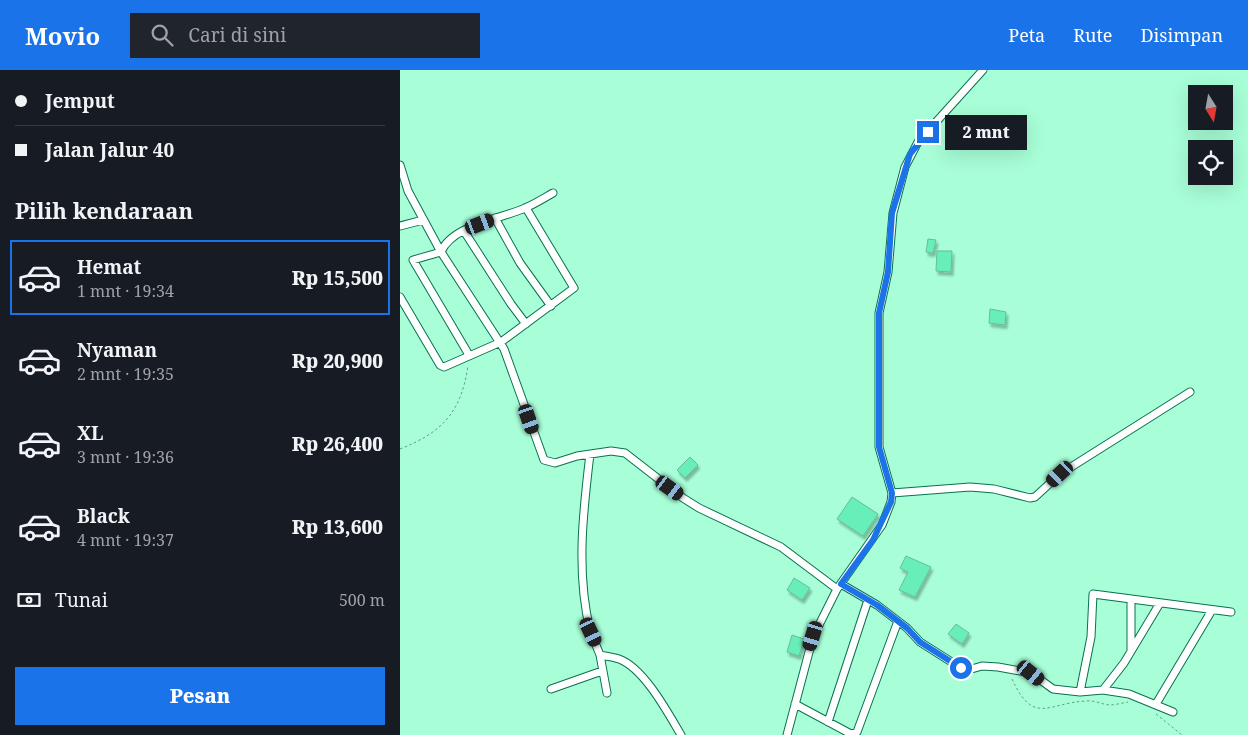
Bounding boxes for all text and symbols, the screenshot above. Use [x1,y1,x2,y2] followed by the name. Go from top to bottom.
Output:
[130,13,480,58] search box
[25,19,100,52] text: Movio
[148,21,176,49] icon: search
[188,22,286,48] text: Cari di sini
[1008,23,1045,47] text: Peta
[1073,23,1112,47] text: Rute
[1140,23,1223,47] text: Disimpan
[1188,85,1232,130] north arrow
[1188,85,1233,185] map controls
[45,88,115,114] text: Jemput
[946,114,1028,150] callout: 2 mnt
[917,121,939,143] route end
[963,121,1009,143] text: 2 mnt
[45,137,174,163] text: Jalan Jalur 40
[1188,140,1233,185] button: locate
[15,195,193,225] text: Pilih kendaraan
[463,212,496,236] car
[77,254,141,280] text: Hemat
[17,255,62,300] icon: car
[292,265,383,291] text: Rp 15,500
[77,280,174,302] text: 1 mnt · 19:34
[77,337,157,363] text: Nyaman
[17,338,62,383] icon: car
[292,348,383,374] text: Rp 20,900
[77,363,174,385] text: 2 mnt · 19:35
[517,402,540,436] car
[77,420,103,446] text: XL
[17,421,62,466] icon: car
[292,431,383,457] text: Rp 26,400
[77,446,174,468] text: 3 mnt · 19:36
[1043,458,1076,490] car
[653,473,686,503] car
[77,503,130,529] text: Black
[17,504,62,549] icon: car
[292,514,383,540] text: Rp 13,600
[77,529,174,551] text: 4 mnt · 19:37
[15,586,43,614] icon: cash
[55,587,108,613] text: Tunai
[339,589,385,611] text: 500 m
[577,615,604,649] car
[801,619,824,653] car
[950,657,972,679] route start
[1014,658,1047,688] car
[15,667,385,725] button: Pesan

